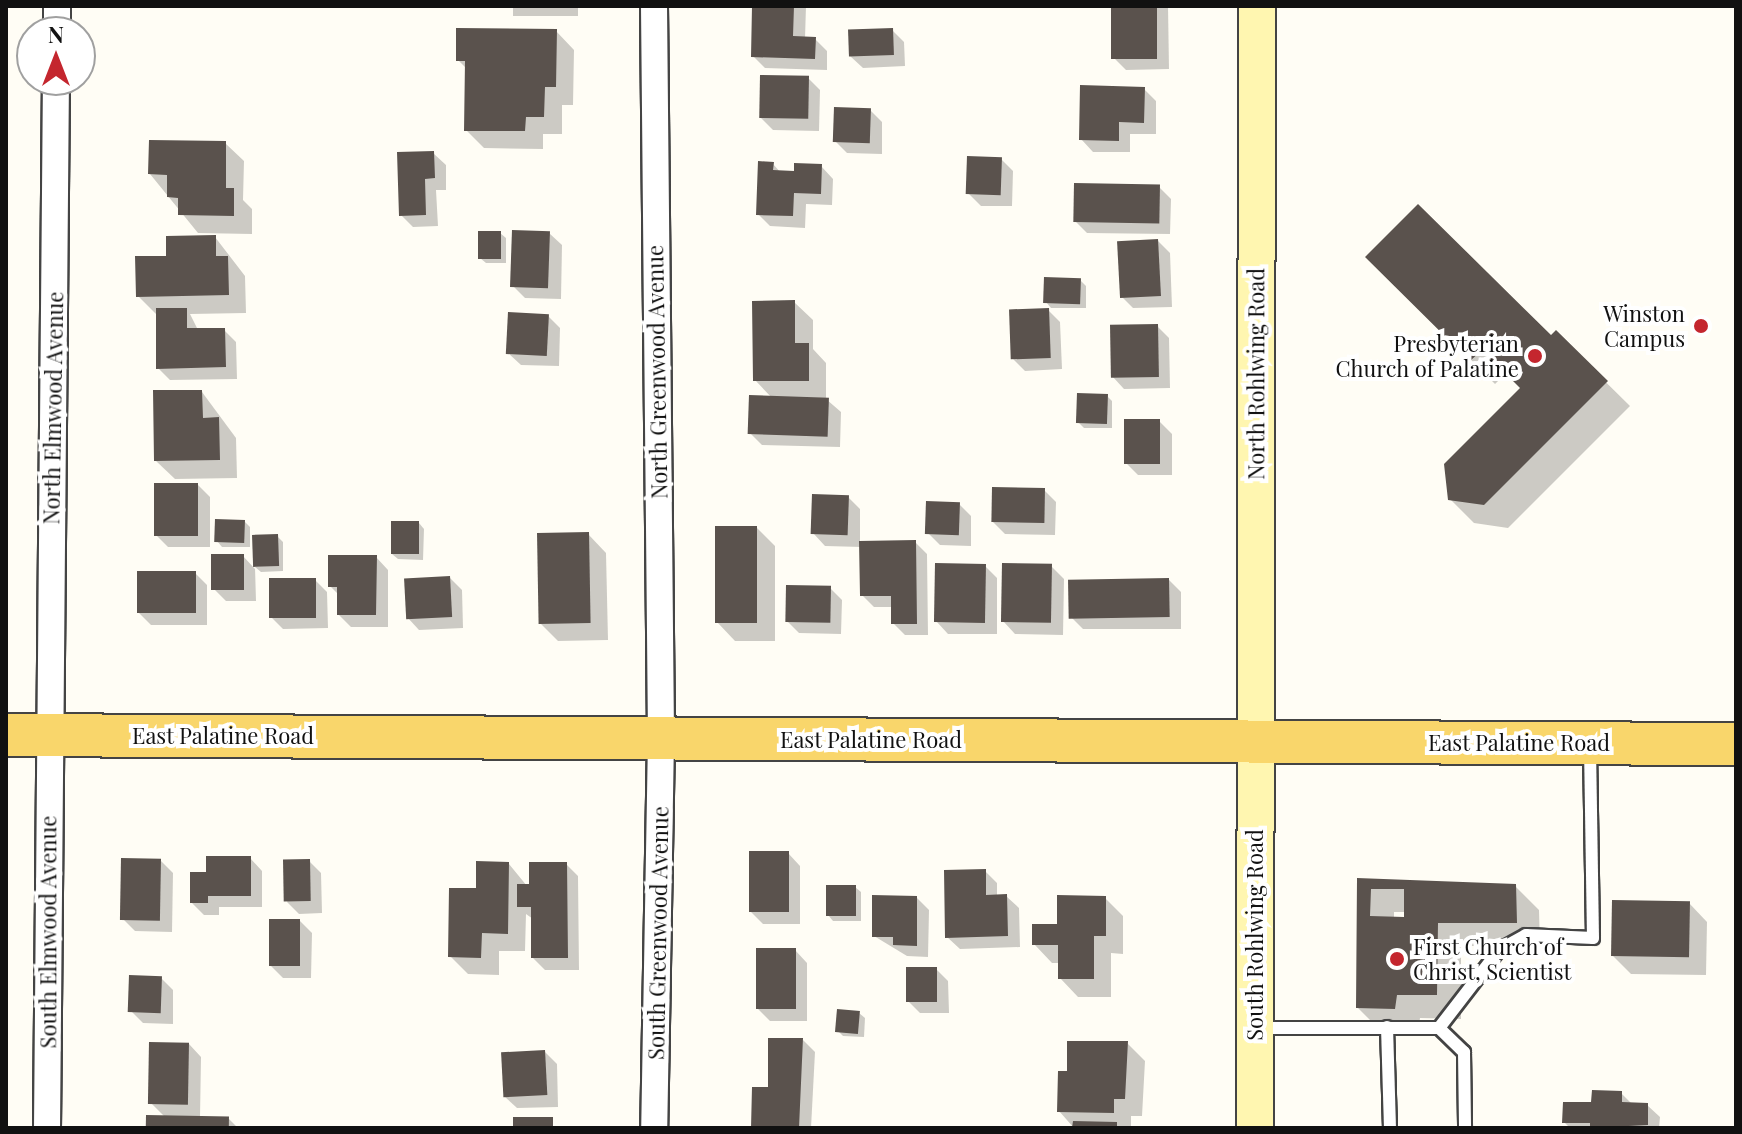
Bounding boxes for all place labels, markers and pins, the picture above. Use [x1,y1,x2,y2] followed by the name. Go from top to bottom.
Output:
[1603,300,1685,352] place label: Winston Campus
[1692,317,1710,335] marker: Winston Campus
[1335,330,1519,382] place label: Presbyterian Church of Palatine
[1526,347,1544,365] marker: Presbyterian Church of Palatine
[1413,933,1571,984] place label: First Church of Christ, Scientist
[1388,950,1406,968] marker: First Church of Christ, Scientist

